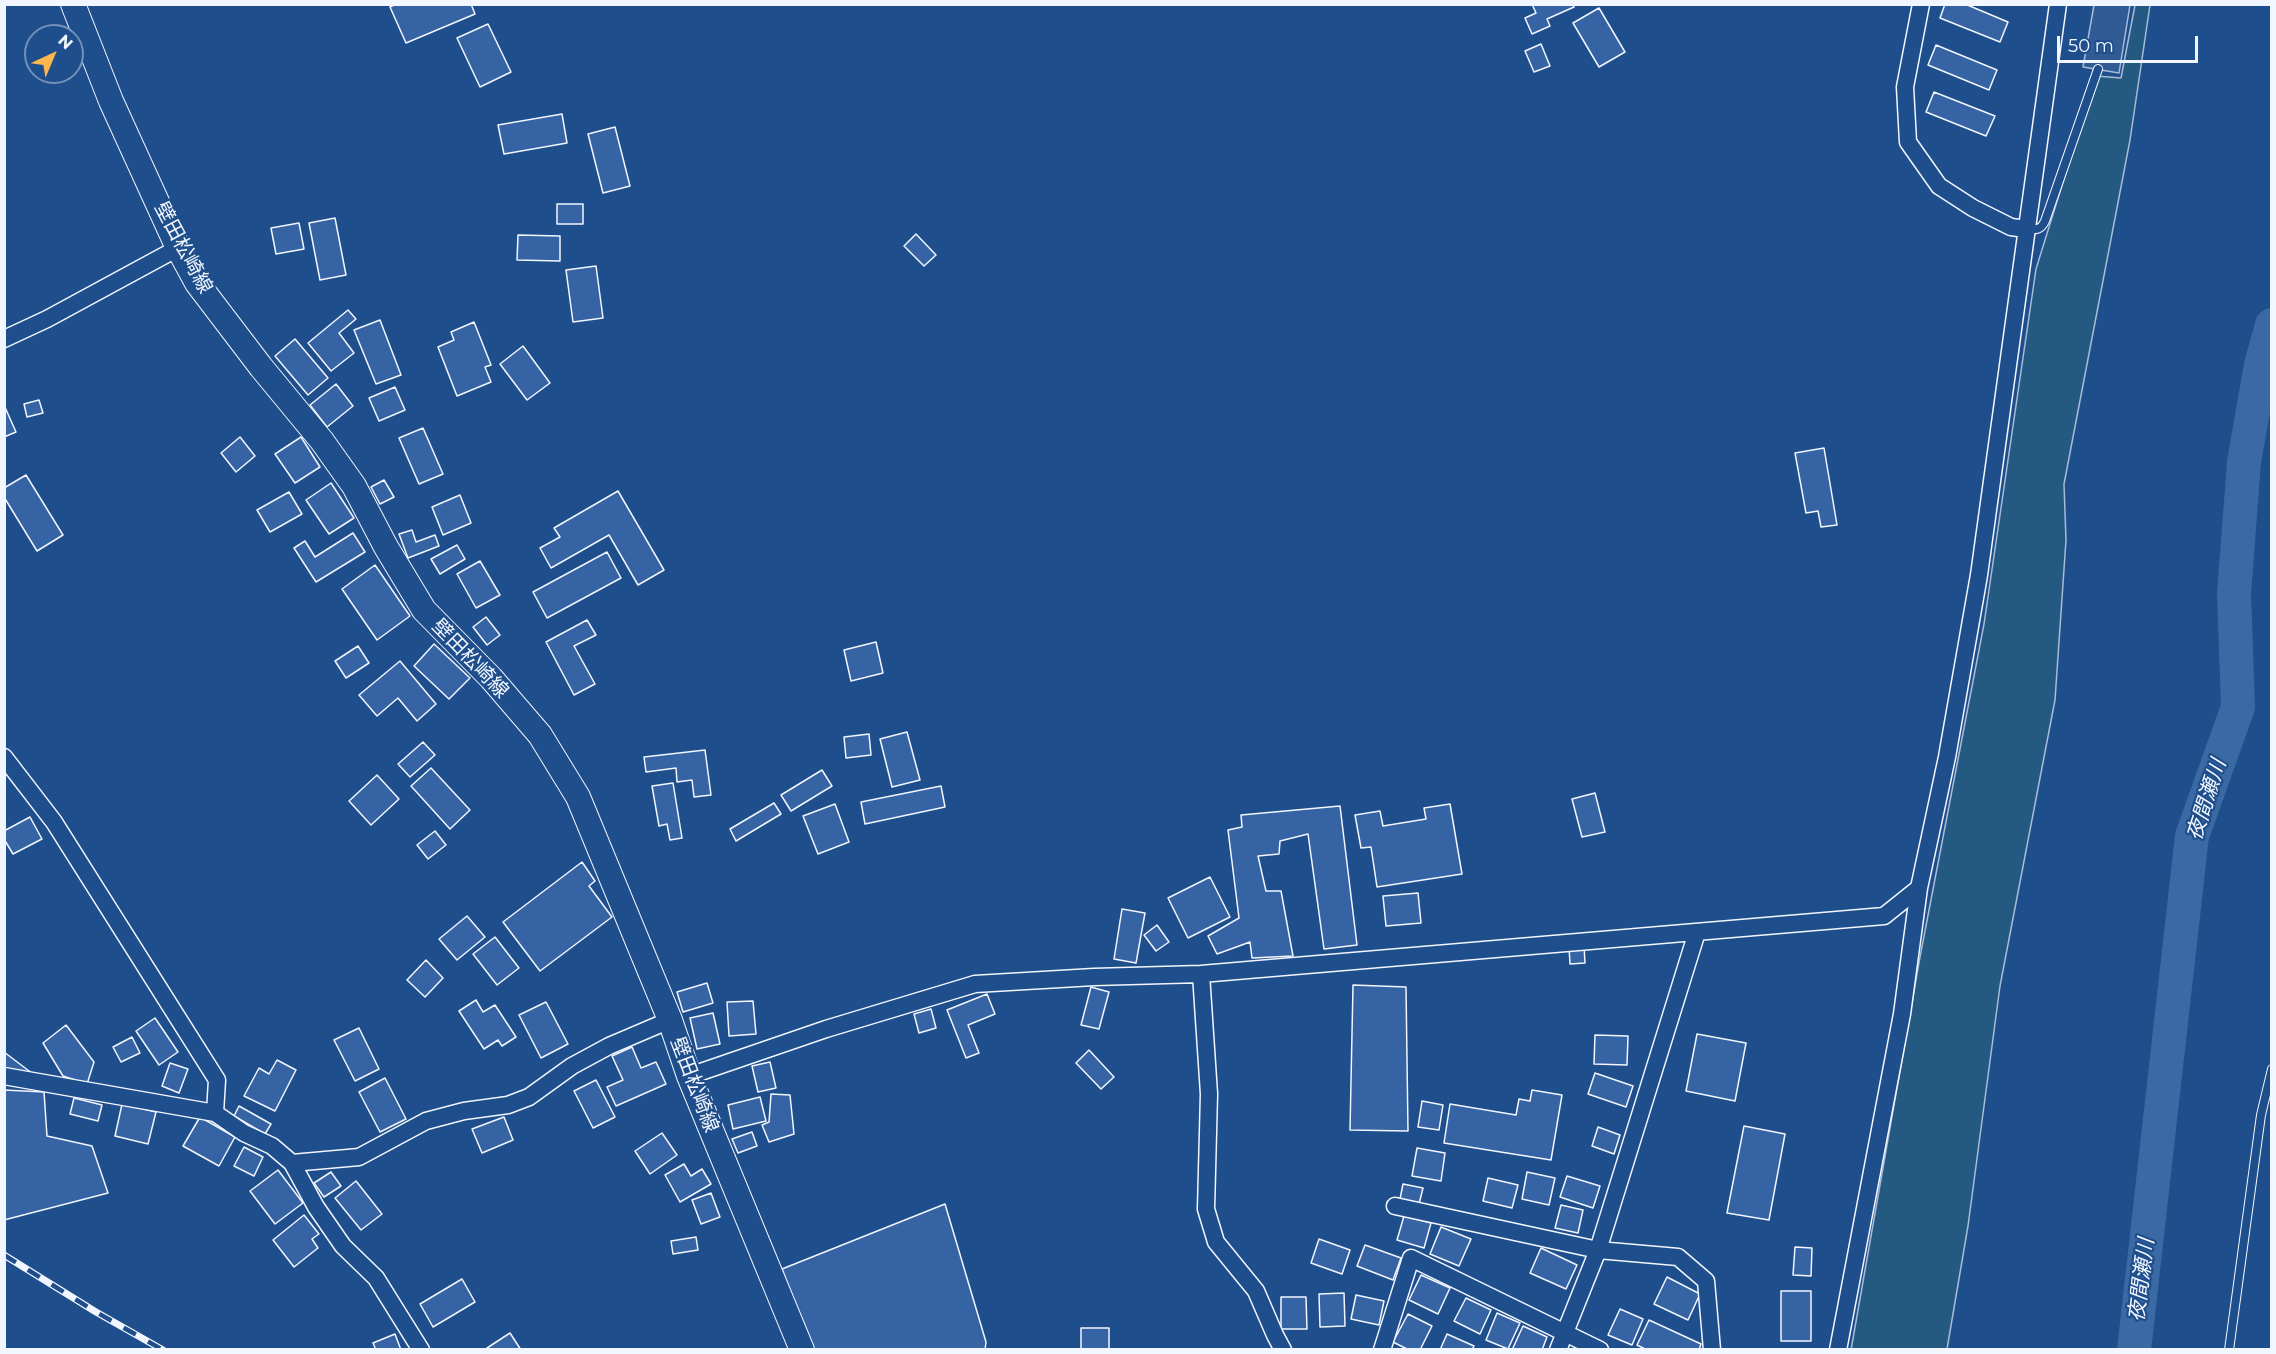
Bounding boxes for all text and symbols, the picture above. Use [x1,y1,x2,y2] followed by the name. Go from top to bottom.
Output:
[24,24,84,84] north arrow
[2060,24,2201,62] scale bar
[54,31,77,53] text: N
[2068,35,2114,57] text: 50 m
[149,198,217,298] street label: 壁田松崎線
[427,615,513,703] street label: 壁田松崎線
[2182,756,2232,844] water label: 夜間瀬川
[665,1034,723,1136] street label: 壁田松崎線
[2124,1237,2160,1323] water label: 夜間瀬川

